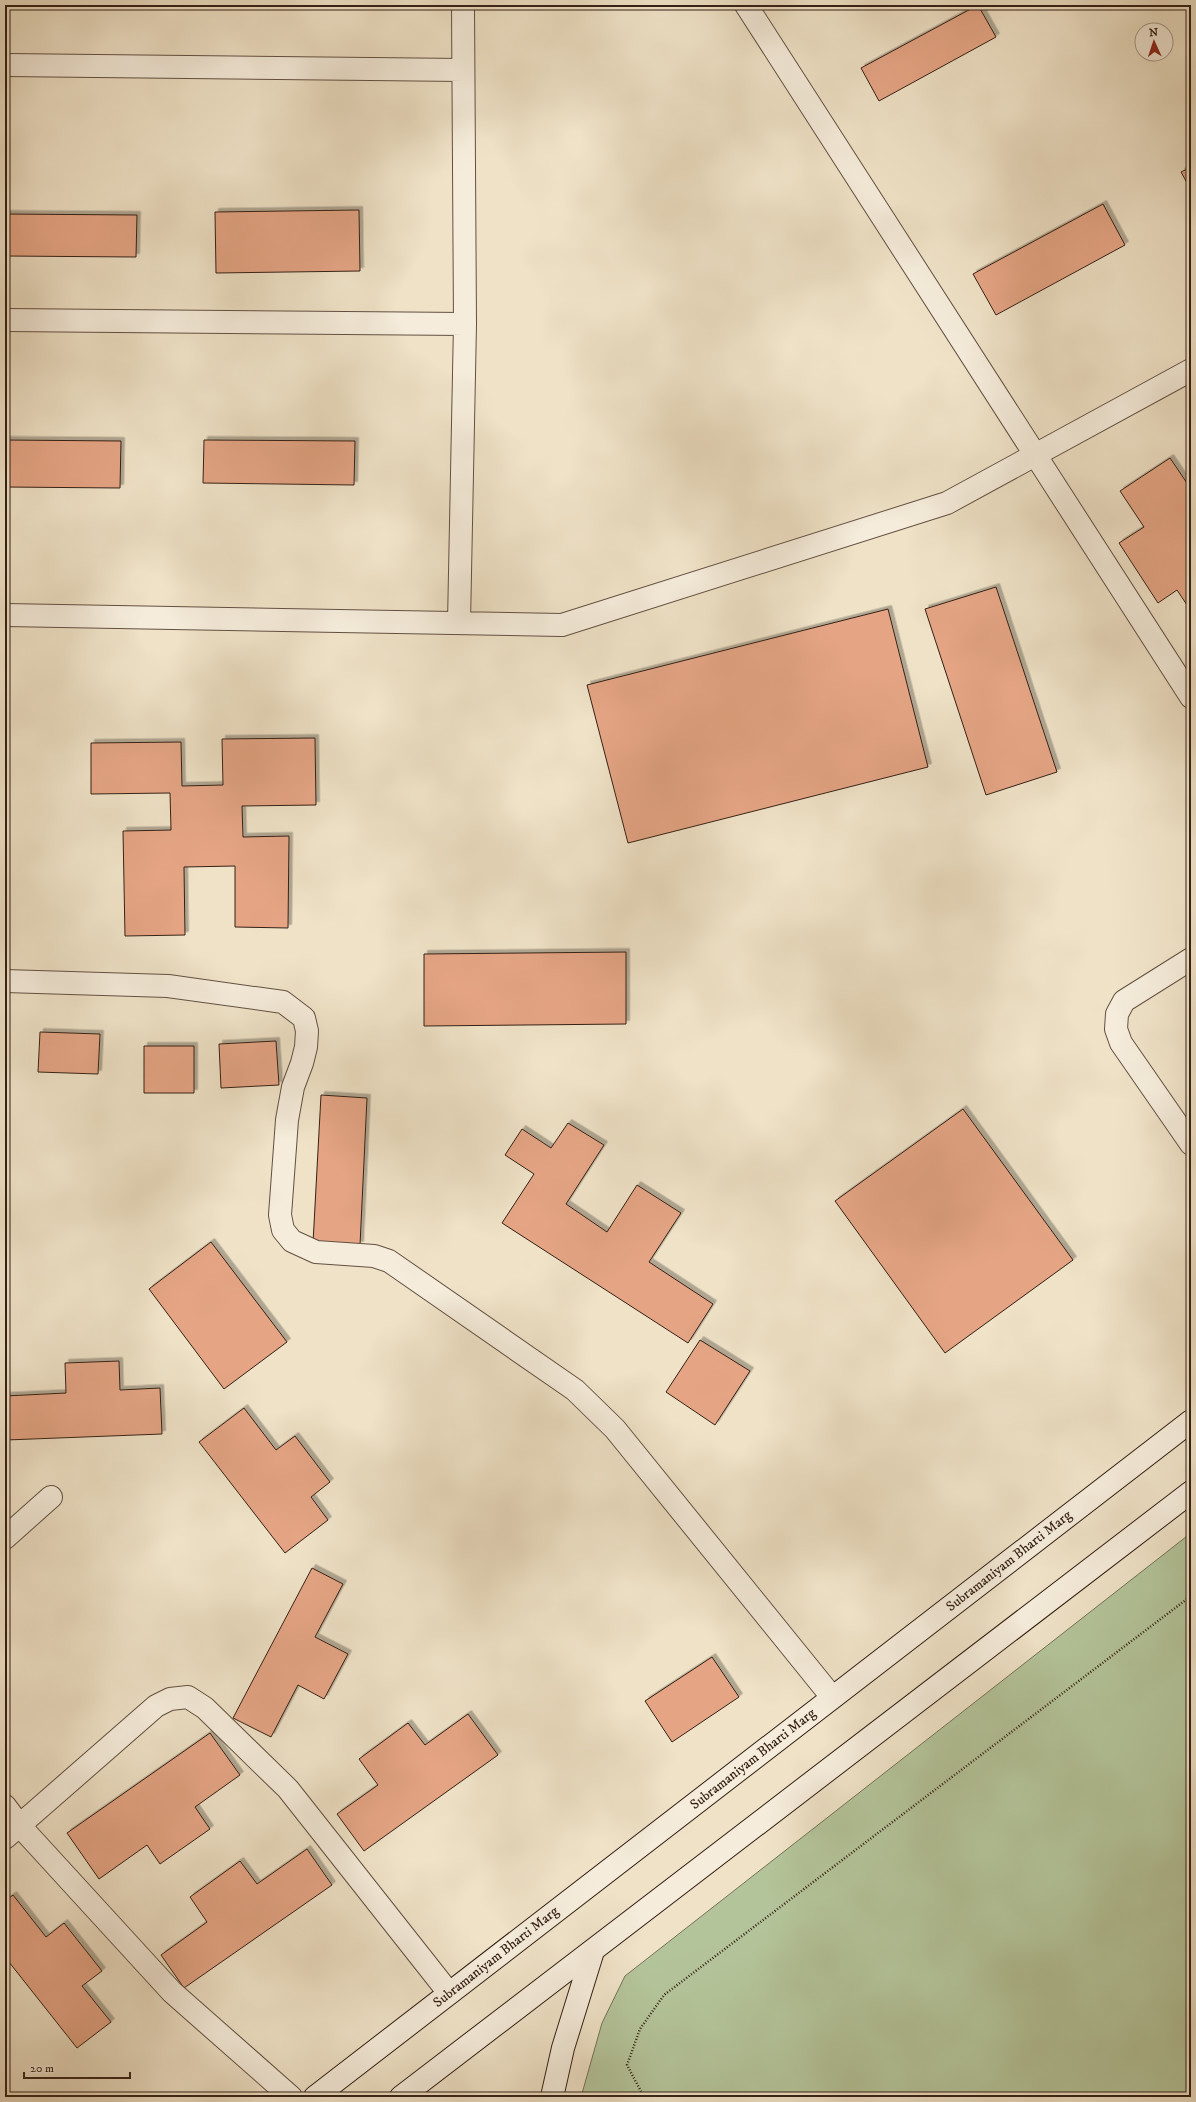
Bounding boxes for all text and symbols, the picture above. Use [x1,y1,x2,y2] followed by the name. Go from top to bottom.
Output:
[1134,22,1174,62] north arrow
[1149,26,1158,40] text: N
[943,1506,1076,1616] street label: Subramaniyam Bharti Marg
[687,1704,820,1814] street label: Subramaniyam Bharti Marg
[430,1902,563,2012] street label: Subramaniyam Bharti Marg
[24,2054,130,2080] scale bar
[30,2061,54,2076] text: 20 m

